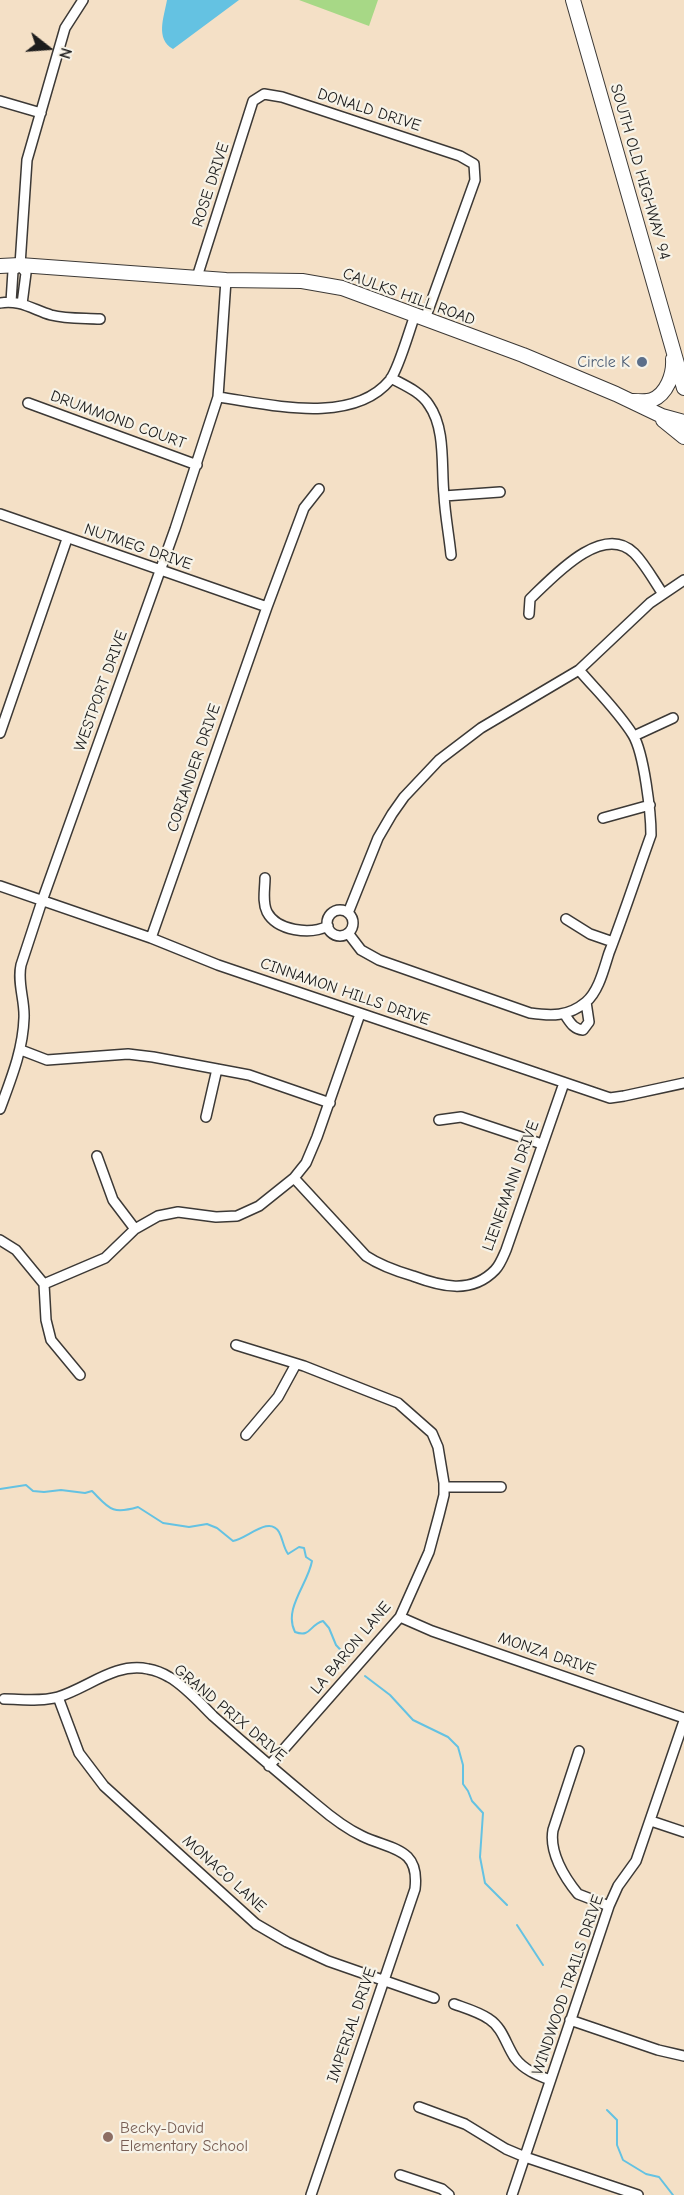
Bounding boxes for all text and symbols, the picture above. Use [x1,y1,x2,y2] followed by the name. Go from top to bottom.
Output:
[18,18,78,78] north arrow
[55,46,75,61] text: N
[606,82,674,262] street label: SOUTH OLD HIGHWAY 94
[315,84,423,136] street label: DONALD DRIVE
[188,140,234,230] street label: ROSE DRIVE
[340,264,478,330] street label: CAULKS HILL ROAD
[577,352,630,372] place label: Circle K
[635,355,649,369] marker: Circle K
[48,387,188,453] street label: DRUMMOND COURT
[82,520,194,574] street label: NUTMEG DRIVE
[70,628,132,754] street label: WESTPORT DRIVE
[163,701,225,835] street label: CORIANDER DRIVE
[258,954,432,1030] street label: CINNAMON HILLS DRIVE
[478,1118,544,1254] street label: LIENEMANN DRIVE
[307,1598,395,1698] street label: LA BARON LANE
[496,1628,598,1680] street label: MONZA DRIVE
[170,1660,290,1766] street label: GRAND PRIX DRIVE
[178,1831,270,1917] street label: MONACO LANE
[528,1892,608,2078] street label: WINDWOOD TRAILS DRIVE
[323,1965,381,2085] street label: IMPERIAL DRIVE
[120,2118,248,2156] place label: Becky-David Elementary School
[101,2130,115,2144] marker: Becky-David Elementary School

